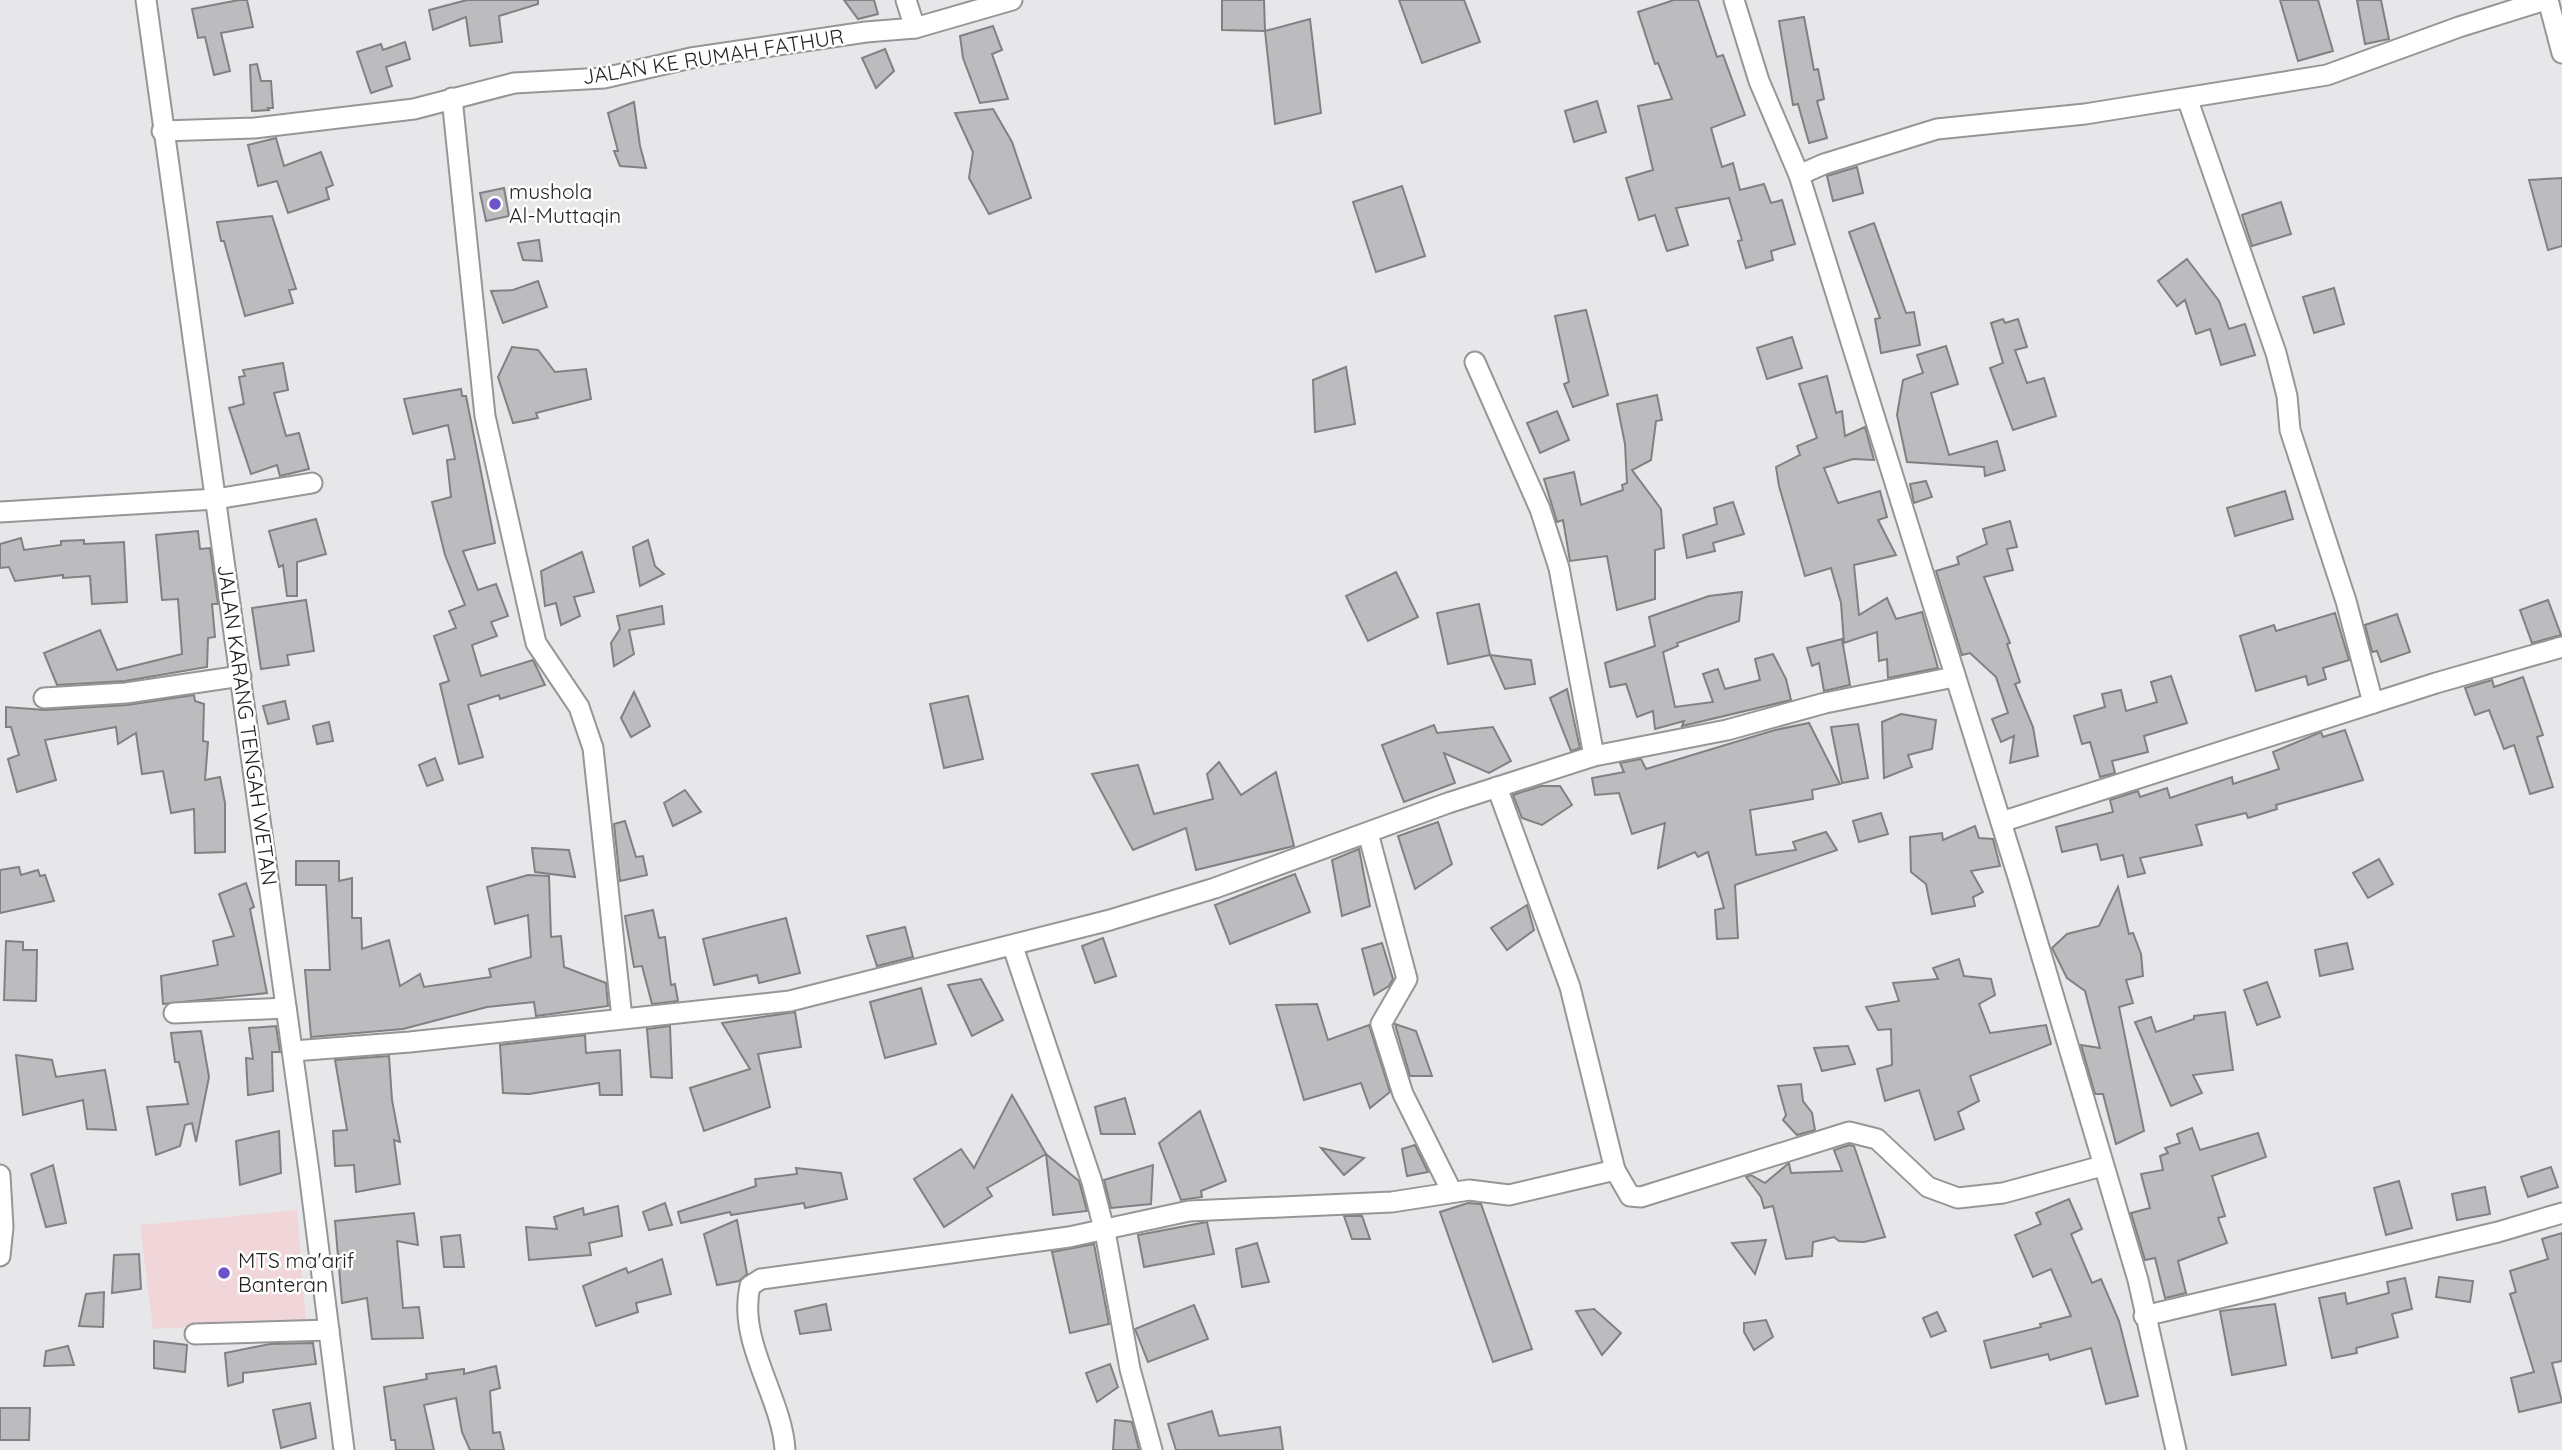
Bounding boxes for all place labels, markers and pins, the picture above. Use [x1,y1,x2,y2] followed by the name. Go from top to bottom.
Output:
[509,178,621,228] place label: mushola Al-Muttaqin
[487,196,503,212] marker: mushola Al-Muttaqin
[238,1247,355,1297] place label: MTS ma'arif Banteran
[216,1265,232,1281] marker: MTS ma'arif Banteran

